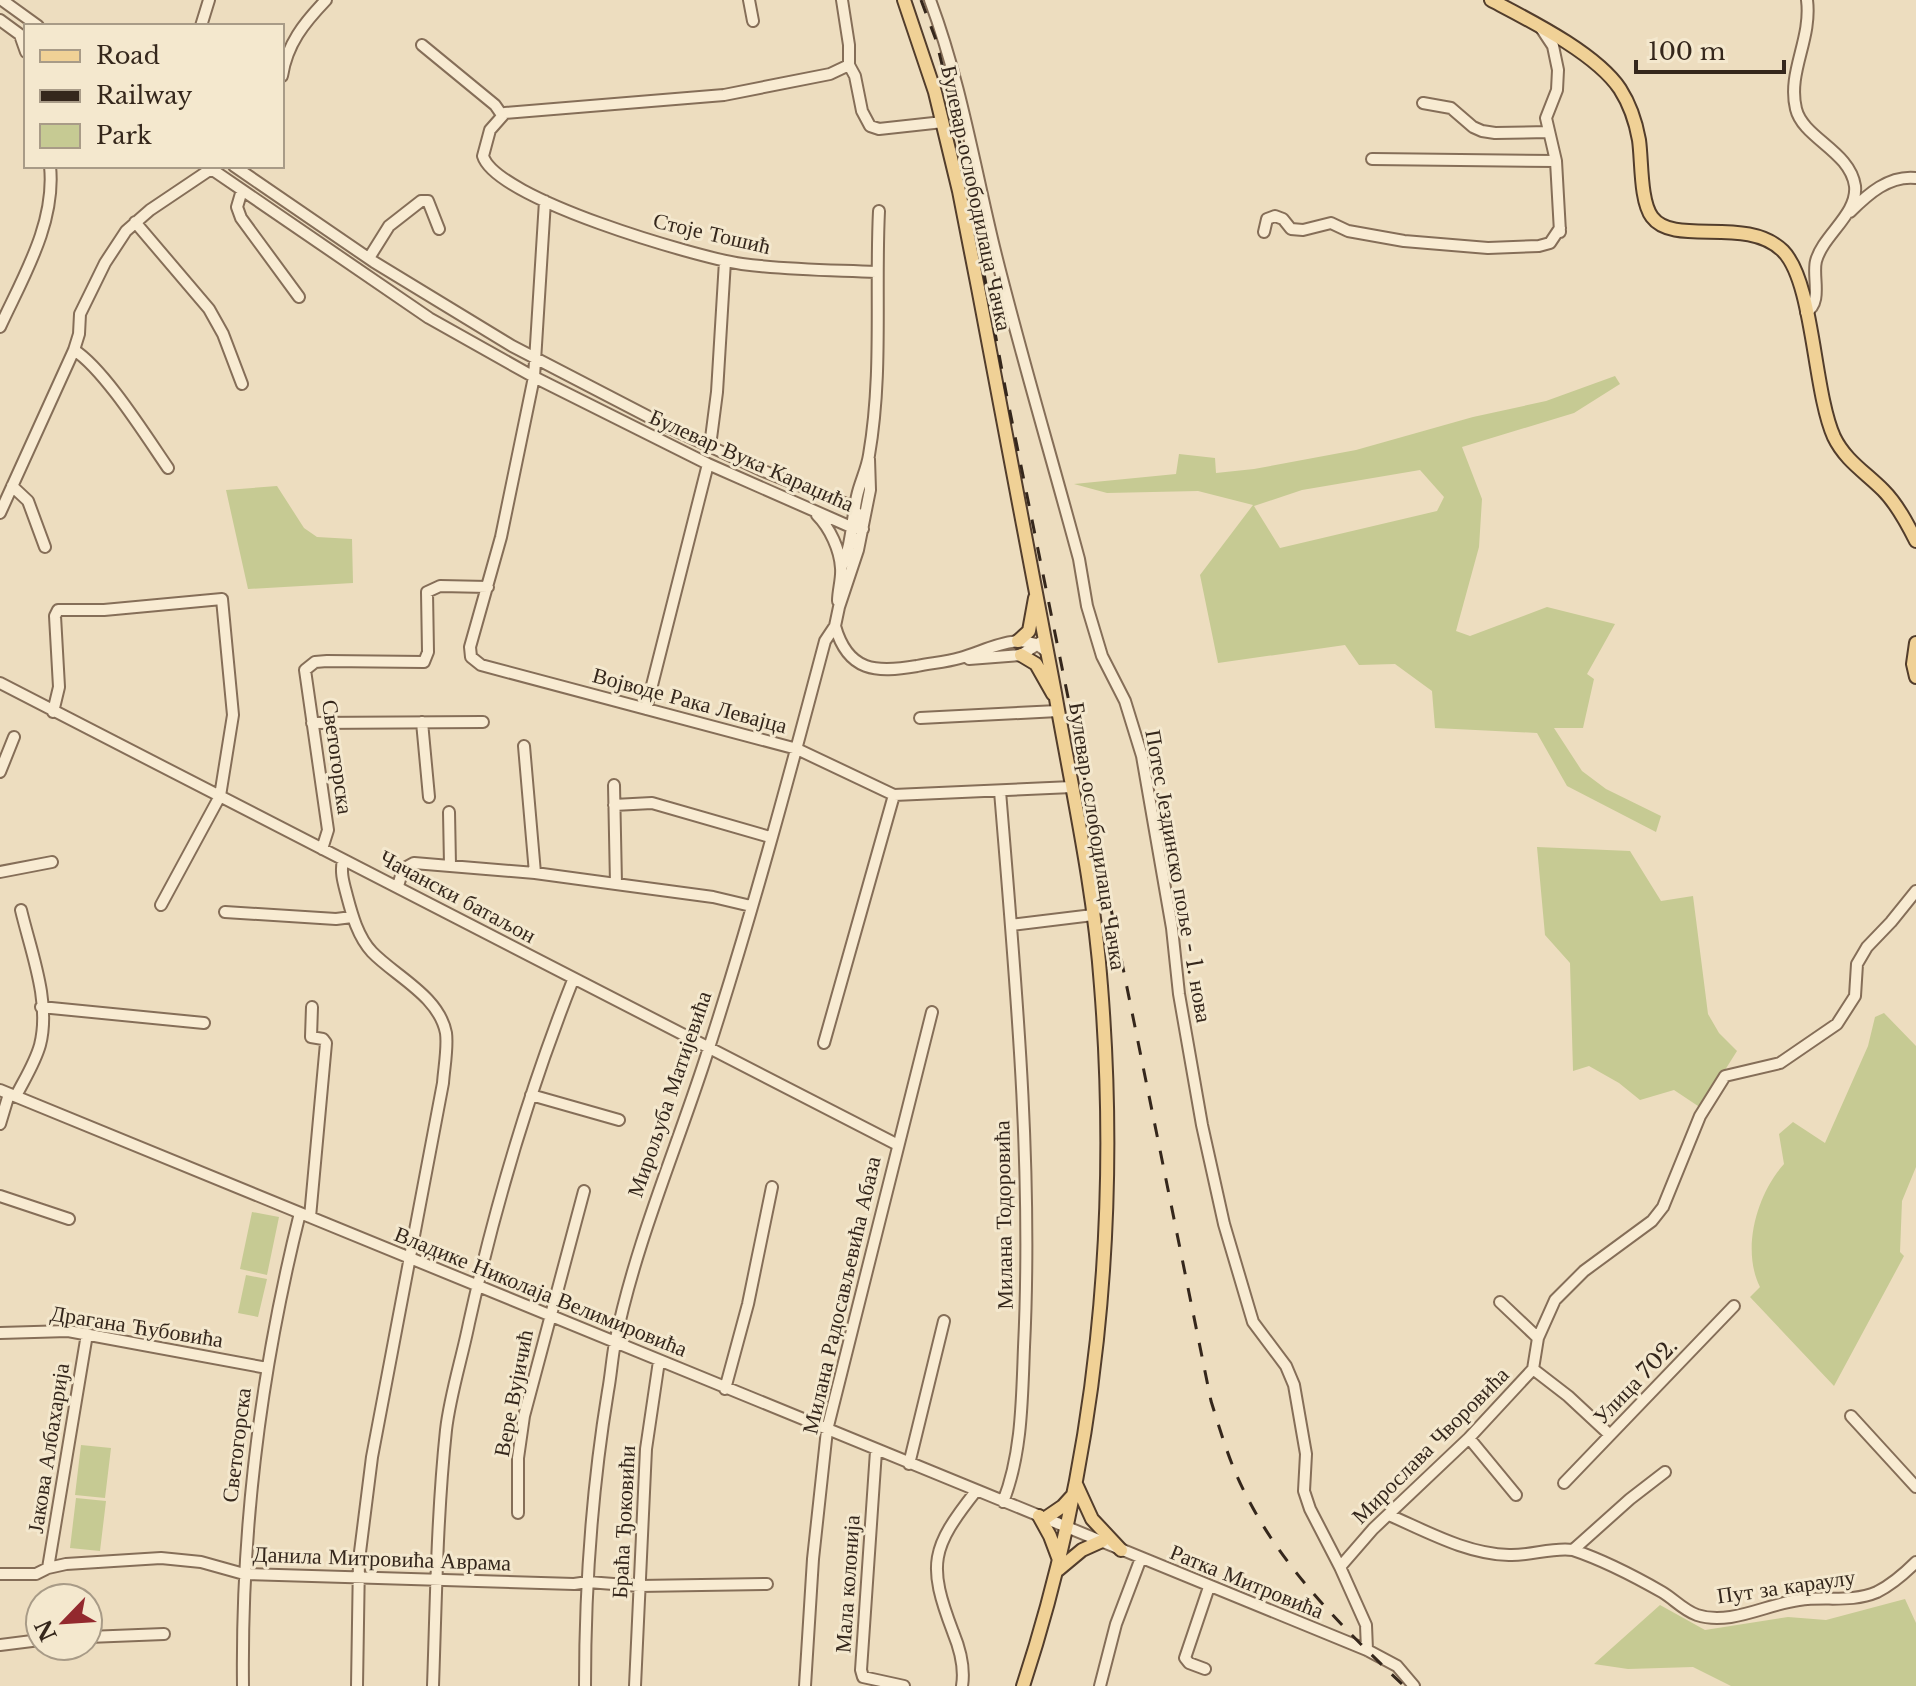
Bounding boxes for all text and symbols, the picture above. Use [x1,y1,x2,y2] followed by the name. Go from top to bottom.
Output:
[24,24,284,168] legend
[1636,24,1784,74] scale bar
[1648,37,1726,66] text: 100 m
[96,41,160,70] text: Road
[935,63,1018,334] street label: Булевар ослободилаца Чачка
[96,81,193,110] text: Railway
[96,121,152,150] text: Park
[651,207,773,260] street label: Стоје Тошић
[645,403,858,518] street label: Булевар Вука Караџића
[590,662,790,739] street label: Војводе Рака Левајца
[316,698,359,816] street label: Светогорска
[1063,700,1132,972] street label: Булевар ослободилаца Чачка
[1139,728,1218,1025] street label: Потес Јездинско поље - 1. нова
[375,844,541,949] street label: Чачански батаљон
[622,987,718,1201] street label: Мирољуба Матијевића
[988,1120,1019,1310] street label: Милана Тодоровића
[796,1153,887,1437] street label: Милана Радосављевића Абаза
[391,1220,691,1363] street label: Владике Николаја Велимировића
[49,1300,225,1354] street label: Драгана Ћубовића
[488,1327,539,1459] street label: Вере Вујичић
[1587,1332,1683,1430] street label: Улица 702.
[22,1361,75,1535] street label: Јакова Албахарија
[1346,1361,1515,1530] street label: Мирослава Чворовића
[216,1386,257,1504] street label: Светогорска
[606,1444,641,1599] street label: Браћа Ђоковићи
[829,1514,866,1654] street label: Мала колонија
[1166,1538,1328,1625] street label: Ратка Митровића
[252,1540,512,1577] street label: Данила Митровића Аврама
[1715,1563,1857,1610] street label: Пут за караулу
[24,1582,104,1662] north arrow
[30,1615,63,1645] text: N

